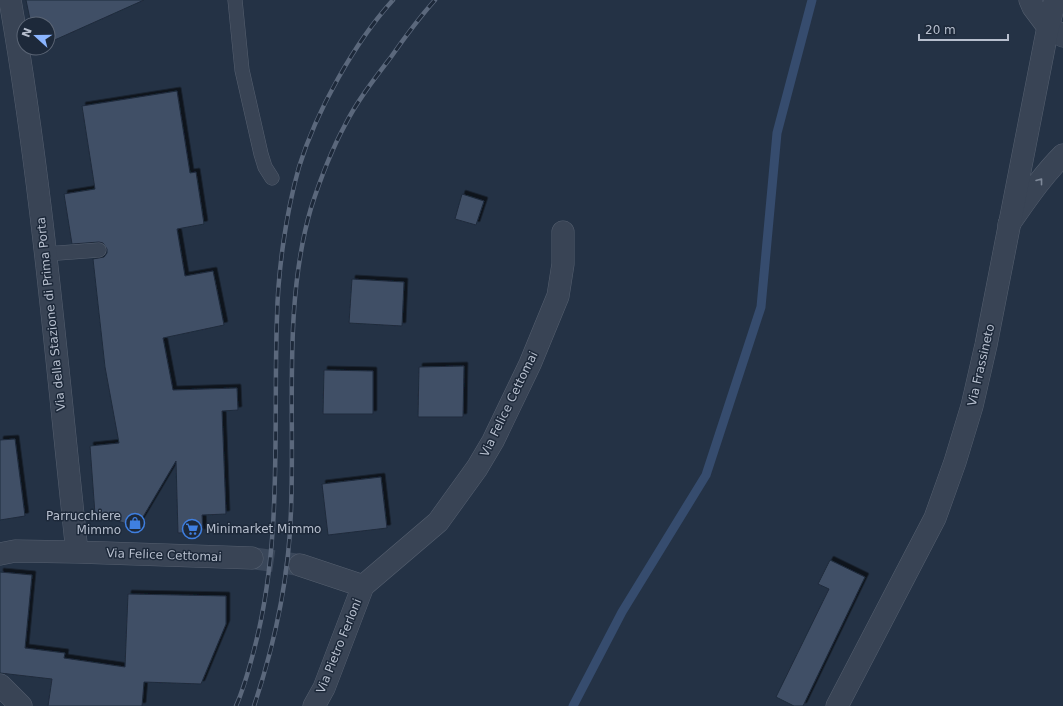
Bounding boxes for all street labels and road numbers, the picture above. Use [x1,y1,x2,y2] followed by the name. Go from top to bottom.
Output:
[34,216,68,412] street label: Via della Stazione di Prima Porta
[965,323,997,407] street label: Via Frassineto
[477,349,541,459] street label: Via Felice Cettomai
[106,546,222,564] street label: Via Felice Cettomai
[314,597,364,695] street label: Via Pietro Ferloni

